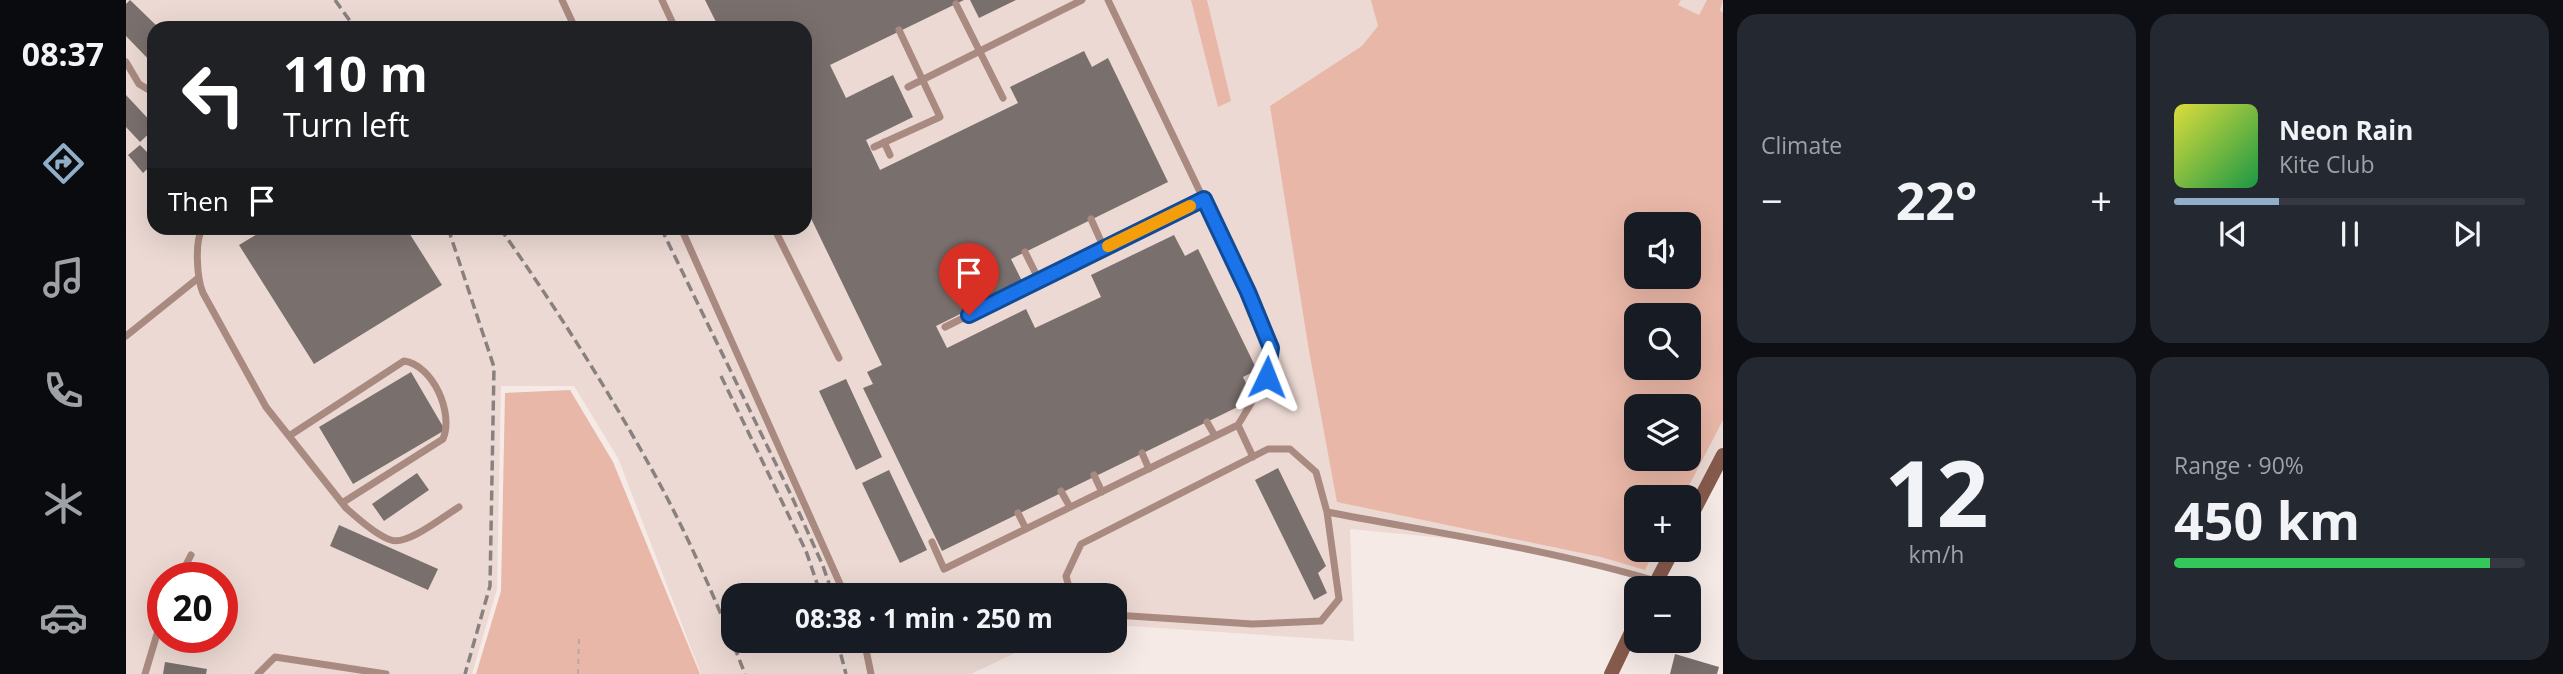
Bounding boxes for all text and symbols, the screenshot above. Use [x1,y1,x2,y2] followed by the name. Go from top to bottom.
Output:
[22,32,104,75] text: 08:37
[283,40,428,106] text: 110 m
[168,49,259,140] icon: left
[283,103,409,146] text: Turn left
[2279,112,2413,148] text: Neon Rain
[1761,129,1842,161] text: Climate
[39,139,88,188] icon: directions
[2279,148,2374,180] text: Kite Club
[1896,164,1977,235] text: 22°
[1761,174,1783,226] text: −
[2090,174,2112,226] text: +
[243,182,281,220] icon: arrive
[168,183,229,219] text: Then
[1624,212,1701,653] map controls
[1624,212,1701,289] button: sound
[2214,215,2252,253] icon: previous
[2331,215,2369,253] icon: pause
[2448,215,2486,253] icon: next
[939,243,999,315] pin
[39,253,88,302] icon: music
[950,254,988,292] icon: arrive
[1624,303,1701,380] button: search
[1230,340,1304,414] position arrow
[39,366,88,415] icon: phone
[1624,394,1701,471] button: layers
[1884,430,1989,554] text: 12
[2174,449,2304,481] text: Range · 90%
[39,479,88,528] icon: climate
[2174,484,2360,555] text: 450 km
[1624,485,1701,562] button: +
[1909,538,1964,570] text: km/h
[147,562,238,653] speed limit sign: 20
[1624,576,1701,653] button: −
[39,593,88,642] icon: car
[795,600,1053,636] text: 08:38 · 1 min · 250 m

